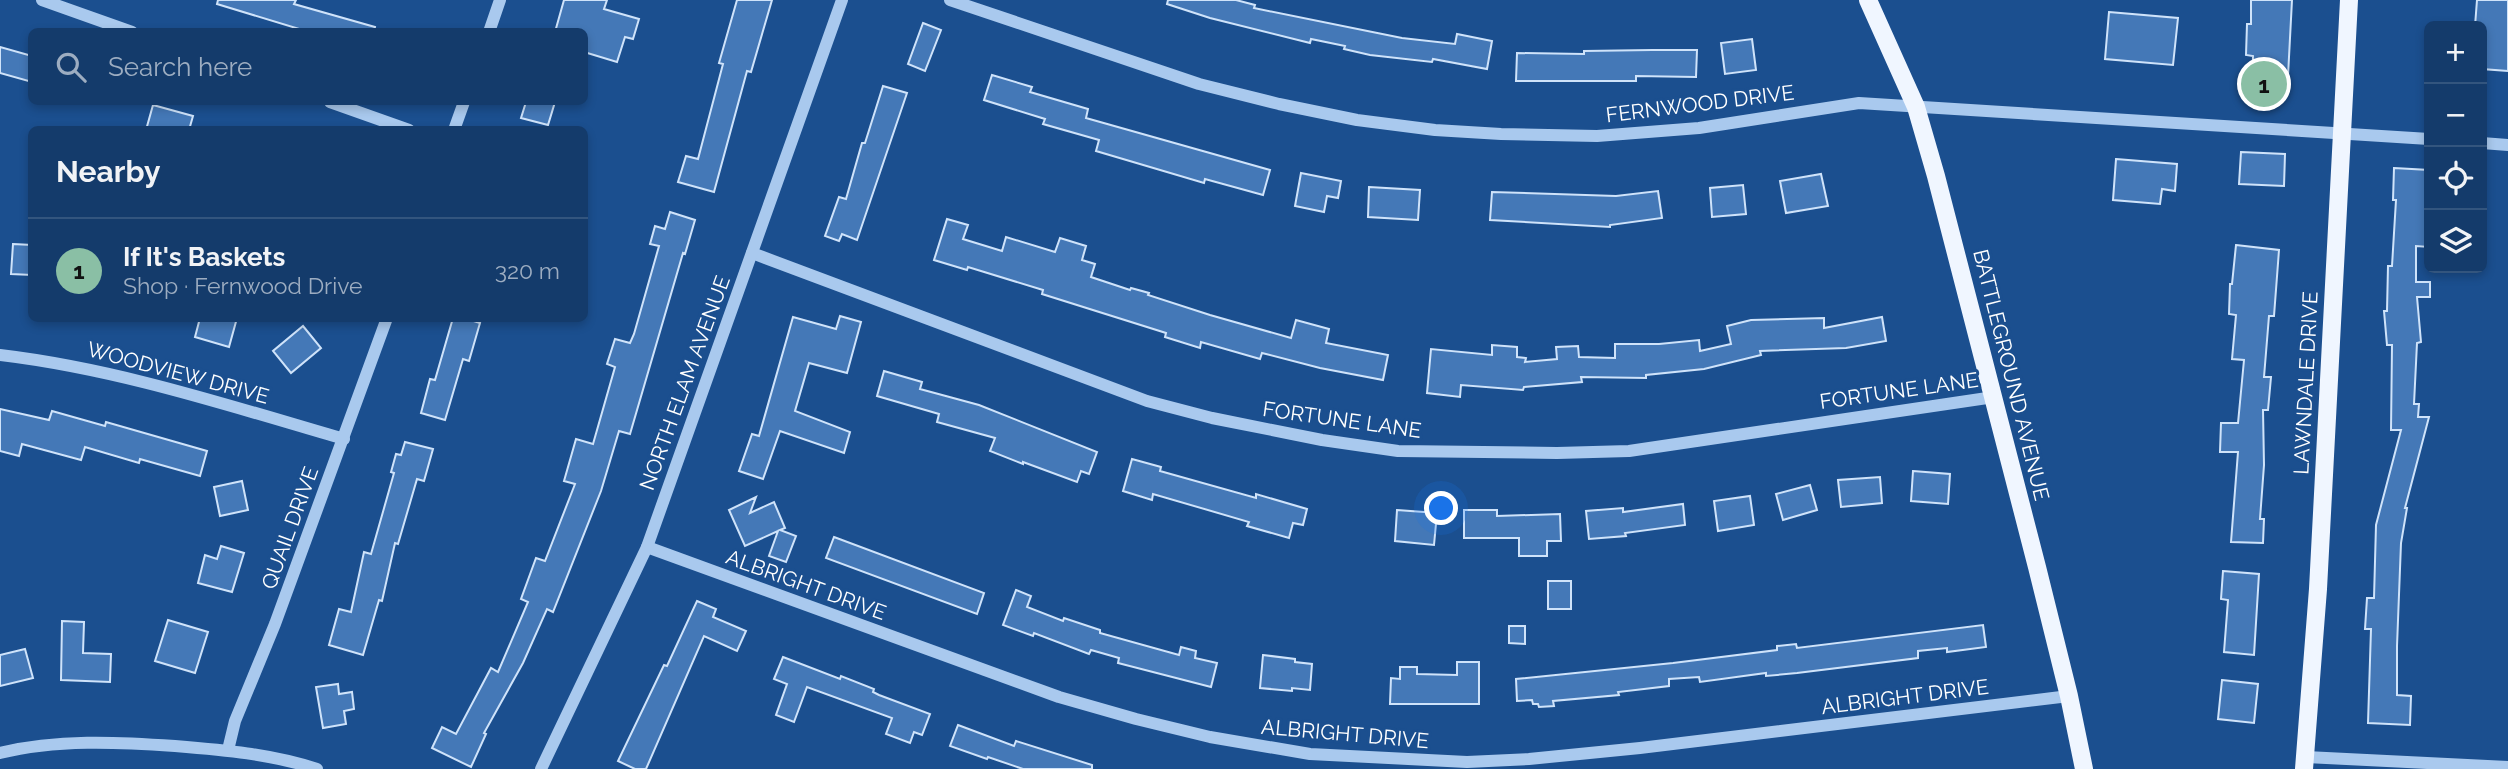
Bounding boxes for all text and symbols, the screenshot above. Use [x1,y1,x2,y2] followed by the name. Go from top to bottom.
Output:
[2424,21,2487,273] map controls
[2424,21,2487,84] button: +
[28,28,588,105] search box
[52,48,90,86] icon: search
[108,52,252,82] text: Search here
[2241,58,2287,110] pin: 1
[1604,80,1795,127] street label: FERNWOOD DRIVE
[2424,84,2487,147] button: −
[2424,147,2487,210] button: locate
[56,154,160,189] text: Nearby
[2424,210,2487,273] button: layers
[123,242,285,272] text: If It's Baskets
[1968,247,2055,503] street label: BATTLEGROUND AVENUE
[73,257,85,284] text: 1
[495,257,560,284] text: 320 m
[123,272,363,299] text: Shop · Fernwood Drive
[634,272,735,493] street label: NORTH ELAM AVENUE
[2288,291,2323,475] street label: LAWNDALE DRIVE
[84,336,272,409] street label: WOODVIEW DRIVE
[1818,367,1980,414] street label: FORTUNE LANE
[1261,396,1423,443] street label: FORTUNE LANE
[256,463,323,592] street label: QUAIL DRIVE
[1424,491,1458,525] your location
[723,544,890,625] street label: ALBRIGHT DRIVE
[1820,674,1990,719] street label: ALBRIGHT DRIVE
[1260,714,1430,753] street label: ALBRIGHT DRIVE

